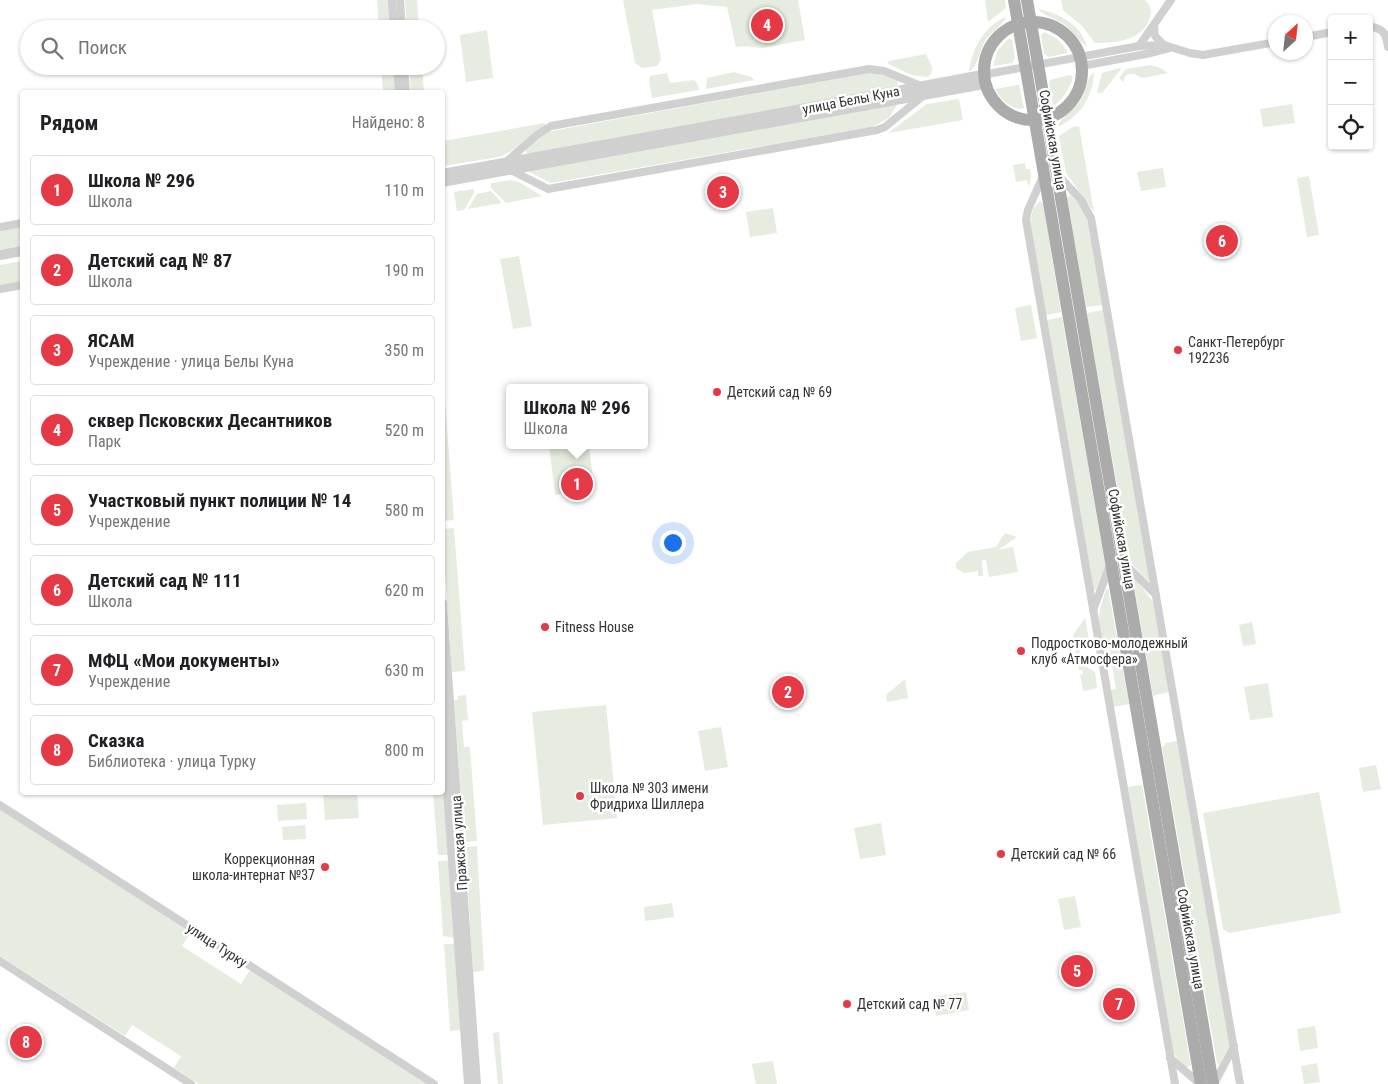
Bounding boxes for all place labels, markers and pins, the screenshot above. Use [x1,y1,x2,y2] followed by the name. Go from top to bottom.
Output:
[751,6,783,44] pin: 4
[707,173,739,211] pin: 3
[1206,222,1238,260] pin: 6
[1188,334,1285,366] place label: Санкт-Петербург 192236
[1172,344,1184,356] marker: Санкт-Петербург 192236
[727,384,832,400] place label: Детский сад № 69
[711,386,723,398] marker: Детский сад № 69
[561,465,593,503] pin: 1
[555,619,634,635] place label: Fitness House
[539,621,551,633] marker: Fitness House
[1031,635,1188,667] place label: Подростково-молодежный клуб «Атмосфера»
[1015,645,1027,657] marker: Подростково-молодежный клуб «Атмосфера»
[772,673,804,711] pin: 2
[590,780,709,812] place label: Школа № 303 имени Фридриха Шиллера
[574,790,586,802] marker: Школа № 303 имени Фридриха Шиллера
[1011,846,1116,862] place label: Детский сад № 66
[995,848,1007,860] marker: Детский сад № 66
[192,851,315,883] place label: Коррекционная школа-интернат №37
[319,861,331,873] marker: Коррекционная школа-интернат №37
[1061,952,1093,990] pin: 5
[1103,985,1135,1023] pin: 7
[857,996,962,1012] place label: Детский сад № 77
[841,998,853,1010] marker: Детский сад № 77
[10,1023,42,1061] pin: 8

